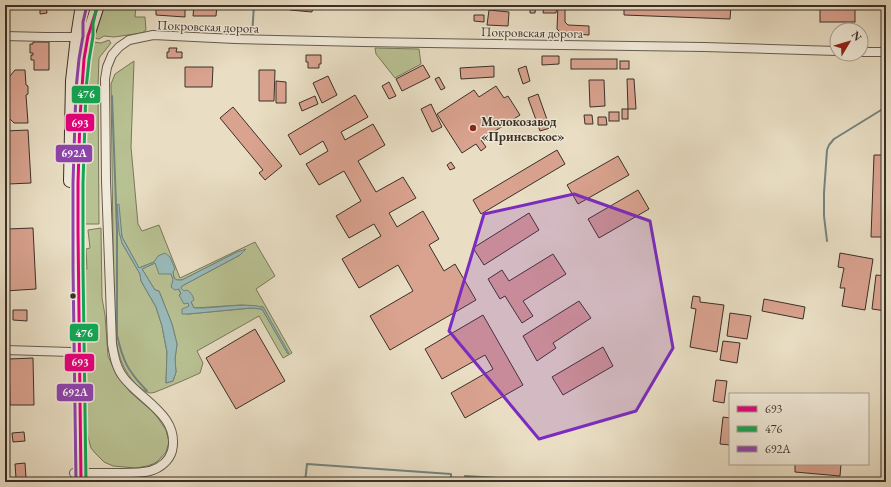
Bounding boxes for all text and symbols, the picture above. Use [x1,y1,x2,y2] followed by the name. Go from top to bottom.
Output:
[157,16,260,37] street label: Покровская дорога
[829,22,869,62] north arrow
[481,23,584,42] street label: Покровская дорога
[849,28,865,44] text: N
[71,85,101,104] line badge: 476
[77,87,95,101] text: 476
[65,113,95,132] line badge: 693
[481,113,565,145] place label: Молокозавод «Приневское»
[71,116,89,130] text: 693
[468,123,478,133] marker: Молокозавод «Приневское»
[55,144,93,163] line badge: 692А
[61,146,87,160] text: 692А
[68,291,78,301] unlabelled marker
[69,323,99,342] line badge: 476
[75,326,93,340] text: 476
[64,353,95,372] line badge: 693
[71,355,89,369] text: 693
[56,383,94,402] line badge: 692А
[62,385,88,399] text: 692А
[729,393,869,465] legend
[765,401,783,417] text: 693
[765,421,783,437] text: 476
[765,441,791,457] text: 692А

